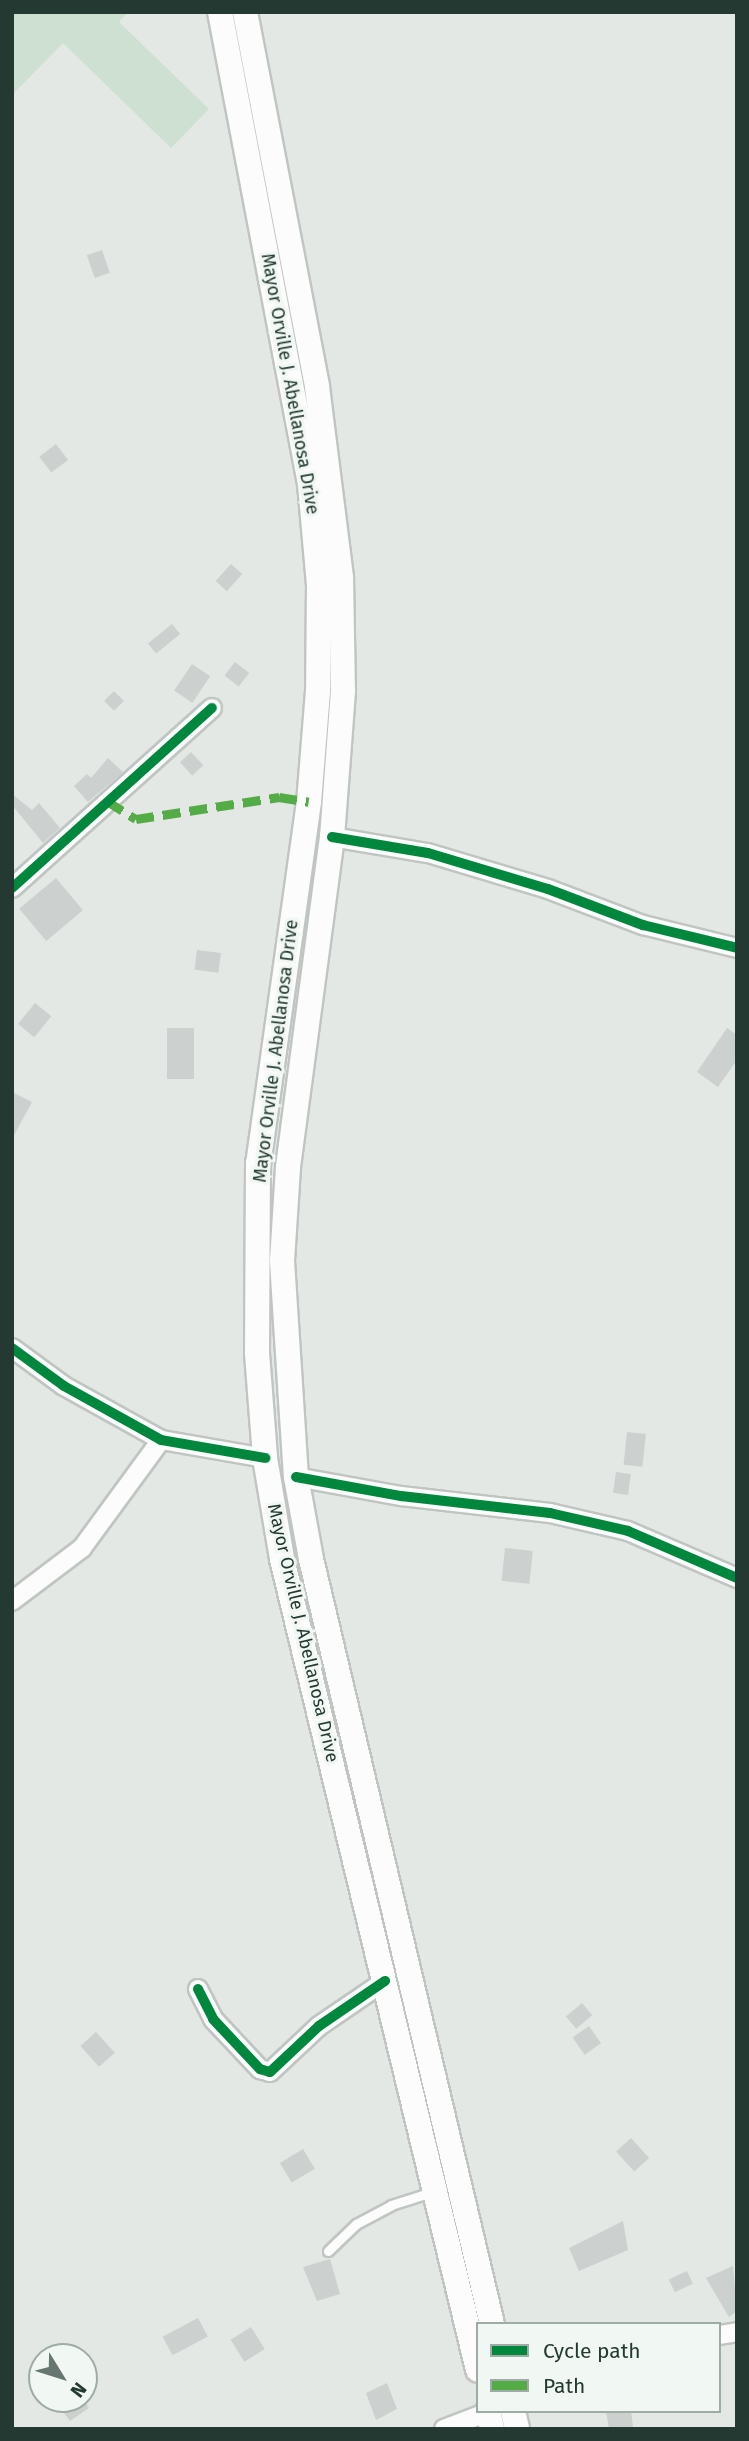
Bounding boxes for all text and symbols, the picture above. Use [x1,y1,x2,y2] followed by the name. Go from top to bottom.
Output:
[256,252,324,516] street label: Mayor Orville J. Abellanosa Drive
[249,918,303,1184] street label: Mayor Orville J. Abellanosa Drive
[263,1502,343,1764] street label: Mayor Orville J. Abellanosa Drive
[476,2322,721,2413] legend
[543,2338,641,2364] text: Cycle path
[28,2343,98,2413] north arrow
[543,2373,585,2399] text: Path
[65,2378,91,2402] text: N

